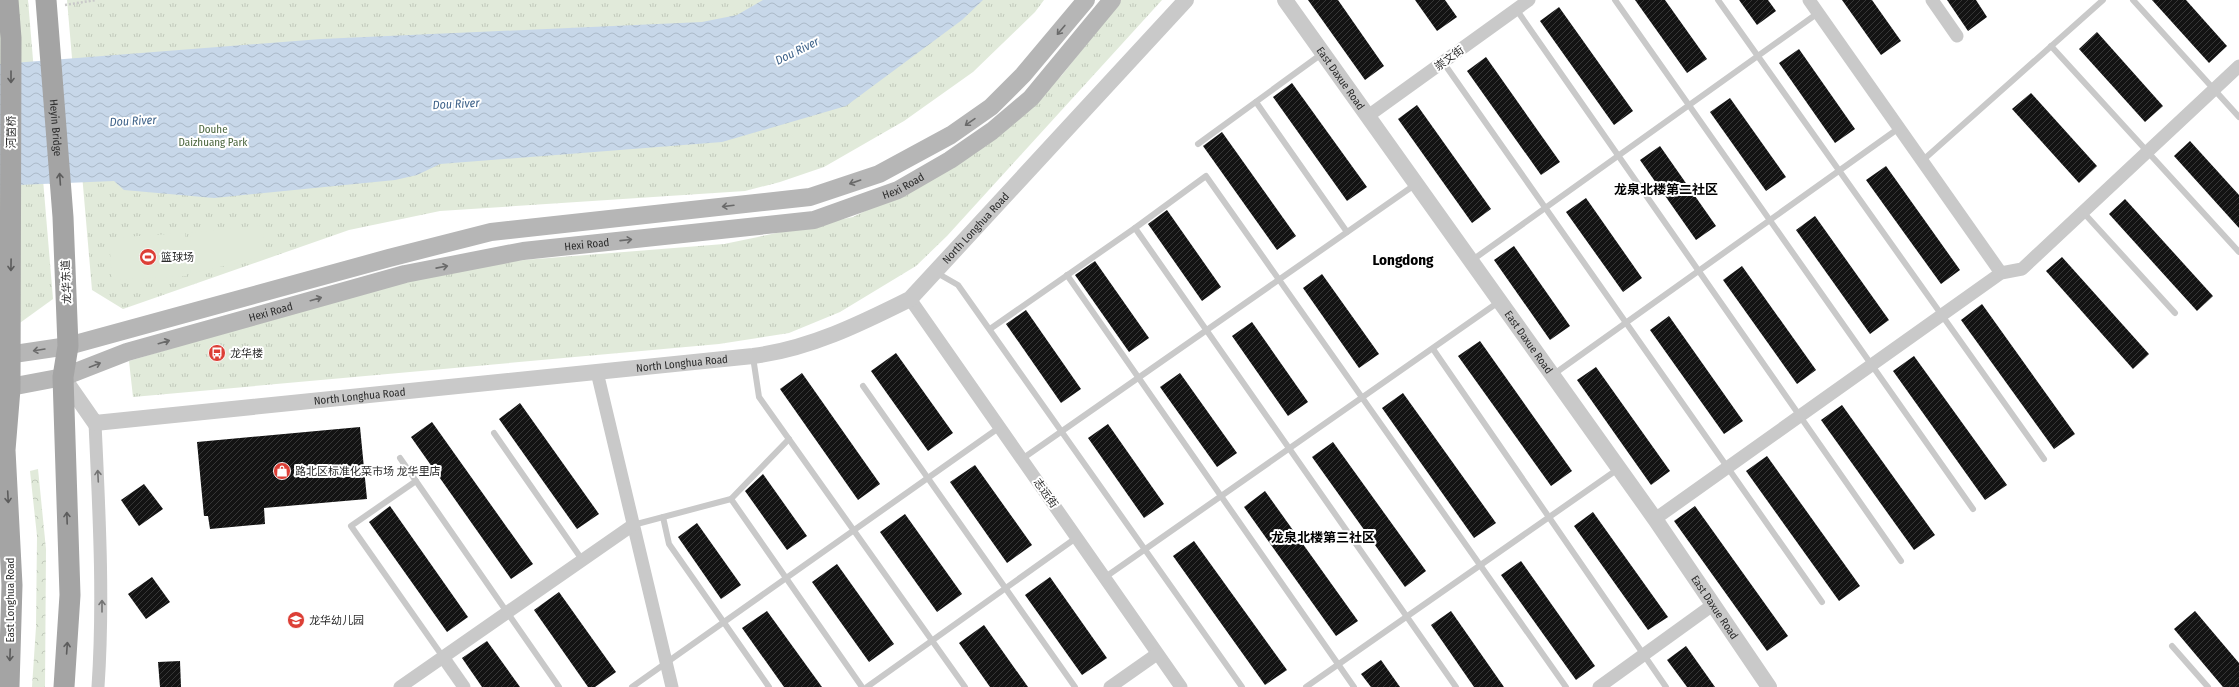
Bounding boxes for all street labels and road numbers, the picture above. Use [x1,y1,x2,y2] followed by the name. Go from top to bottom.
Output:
[1432,43,1466,73] street label: 崇文街
[1313,44,1367,112] street label: East Daxue Road
[47,99,64,157] street label: Heyin Bridge
[5,116,18,149] street label: 河茵桥
[881,170,927,202] street label: Hexi Road
[940,190,1012,267] street label: North Longhua Road
[564,236,610,254] street label: Hexi Road
[59,260,74,304] street label: 龙华东道
[247,300,294,325] street label: Hexi Road
[1502,308,1555,376] street label: East Daxue Road
[635,353,728,375] street label: North Longhua Road
[313,385,406,408] street label: North Longhua Road
[1031,476,1060,511] street label: 志远街
[4,558,17,642] street label: East Longhua Road
[1688,573,1741,642] street label: East Daxue Road

